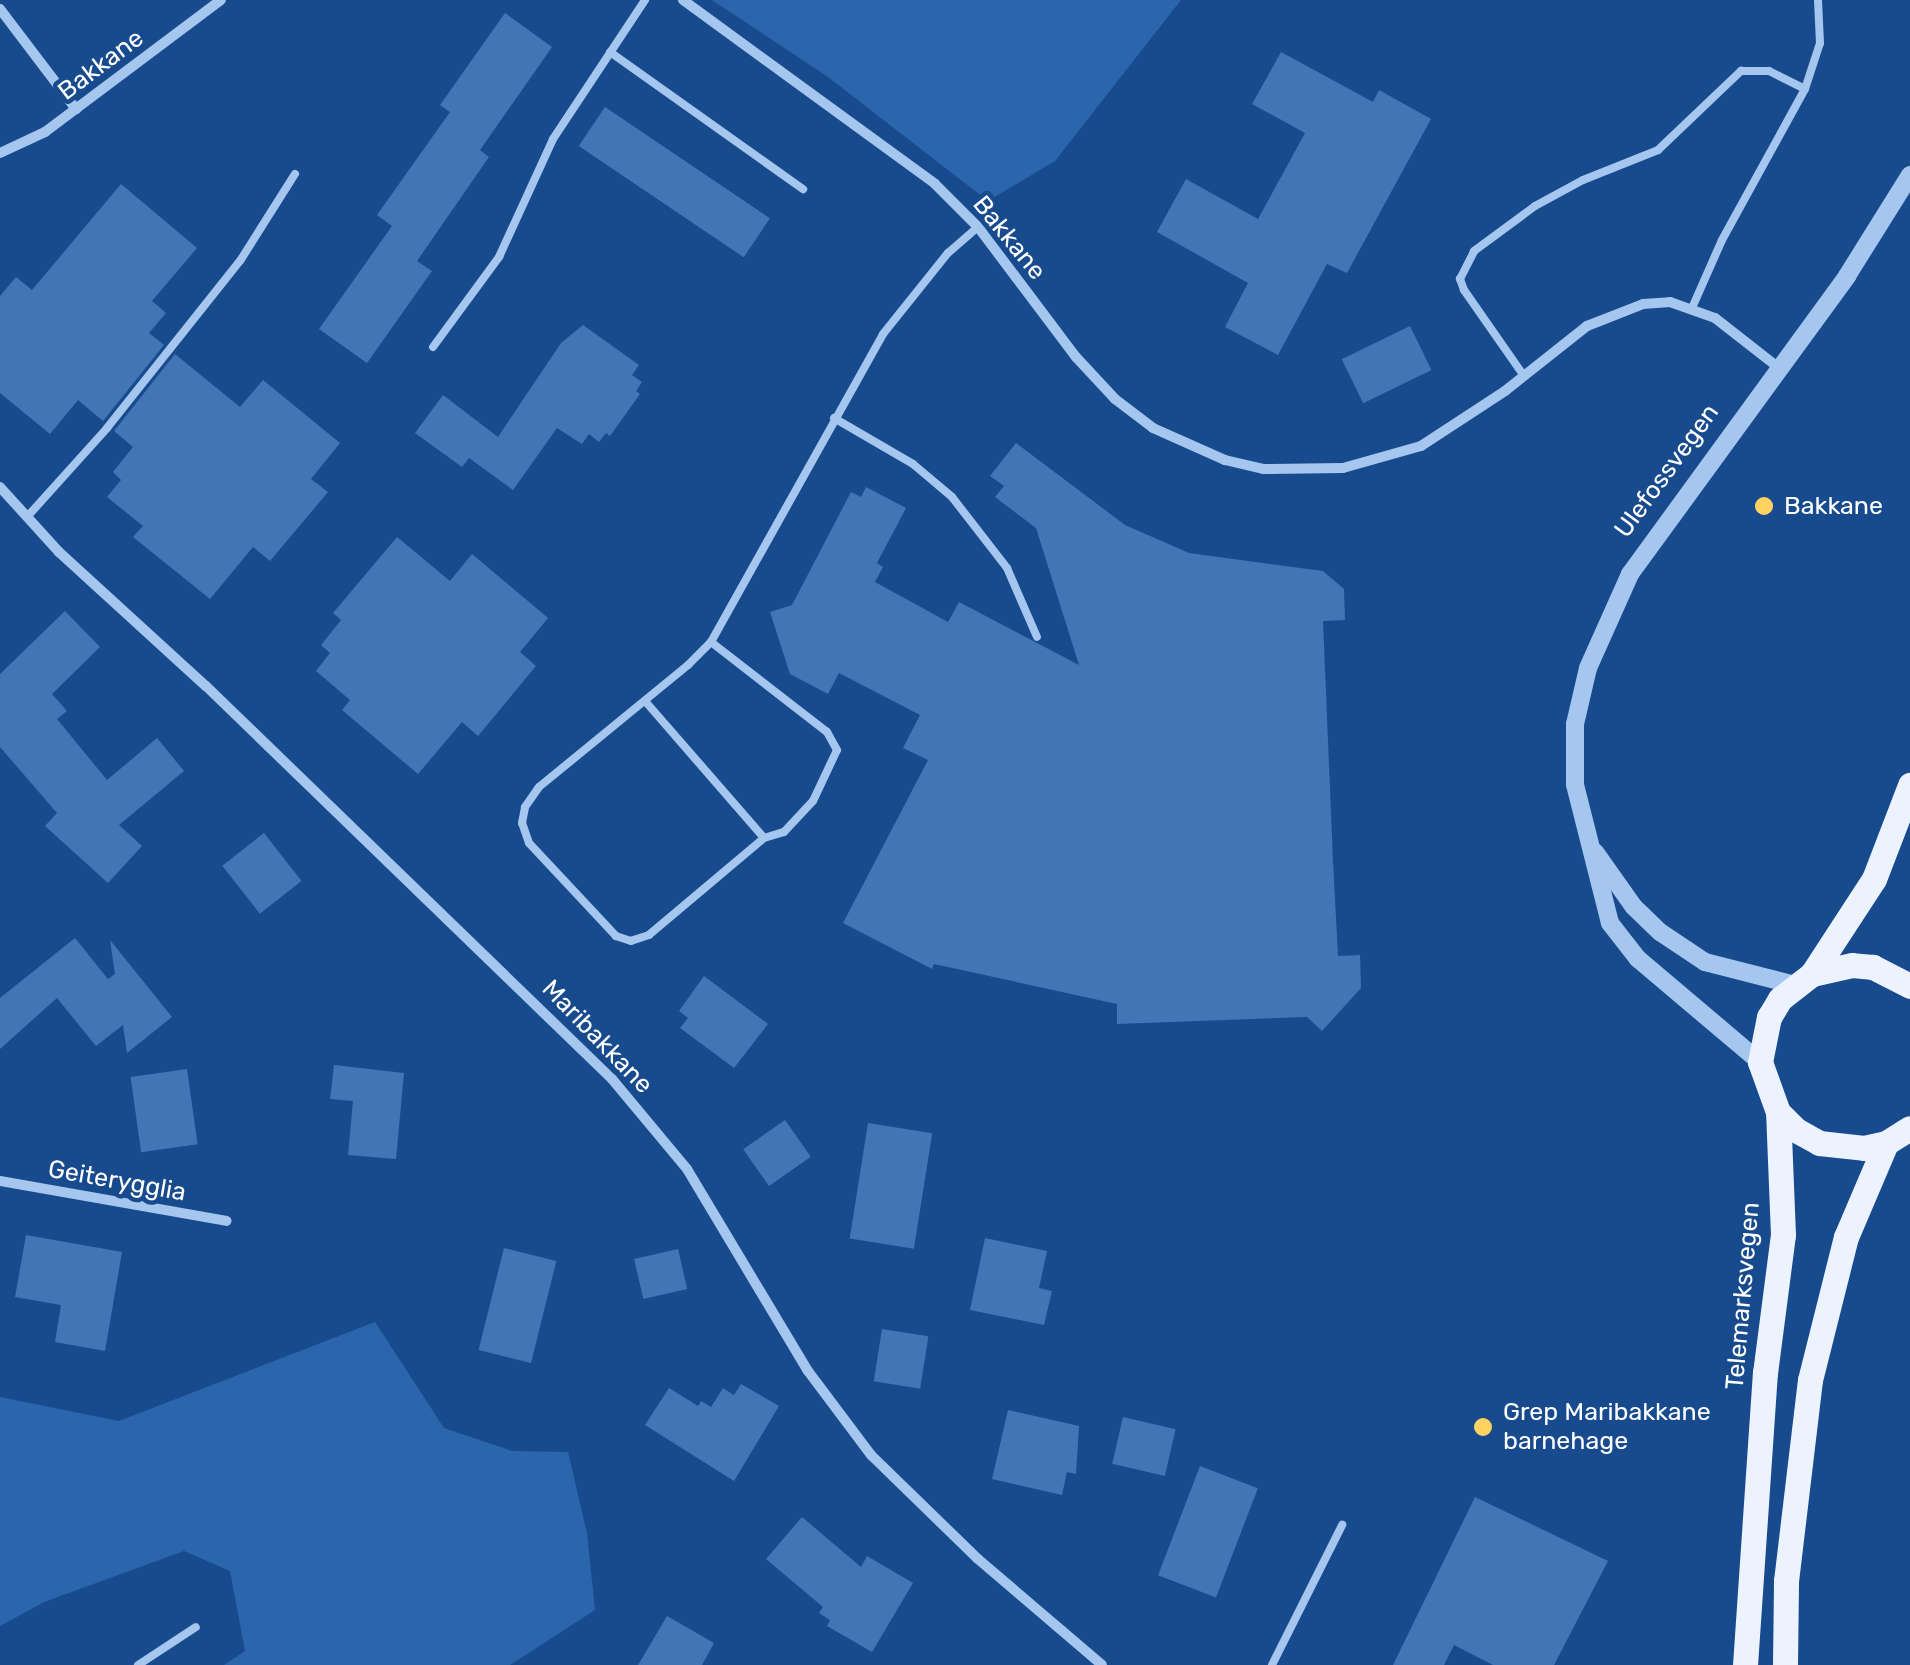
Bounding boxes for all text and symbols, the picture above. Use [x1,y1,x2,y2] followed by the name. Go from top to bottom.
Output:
[52,23,150,107] street label: Bakkane
[966,190,1052,286] street label: Bakkane
[1609,398,1725,544] street label: Ulefossvegen
[1784,491,1883,521] place label: Bakkane
[1753,495,1775,517] marker: Bakkane
[535,974,659,1100] street label: Maribakkane
[46,1154,188,1208] street label: Geiterygglia
[1720,1201,1766,1391] street label: Telemarksvegen
[1503,1398,1711,1457] place label: Grep Maribakkane barnehage
[1472,1416,1494,1438] marker: Grep Maribakkane barnehage

